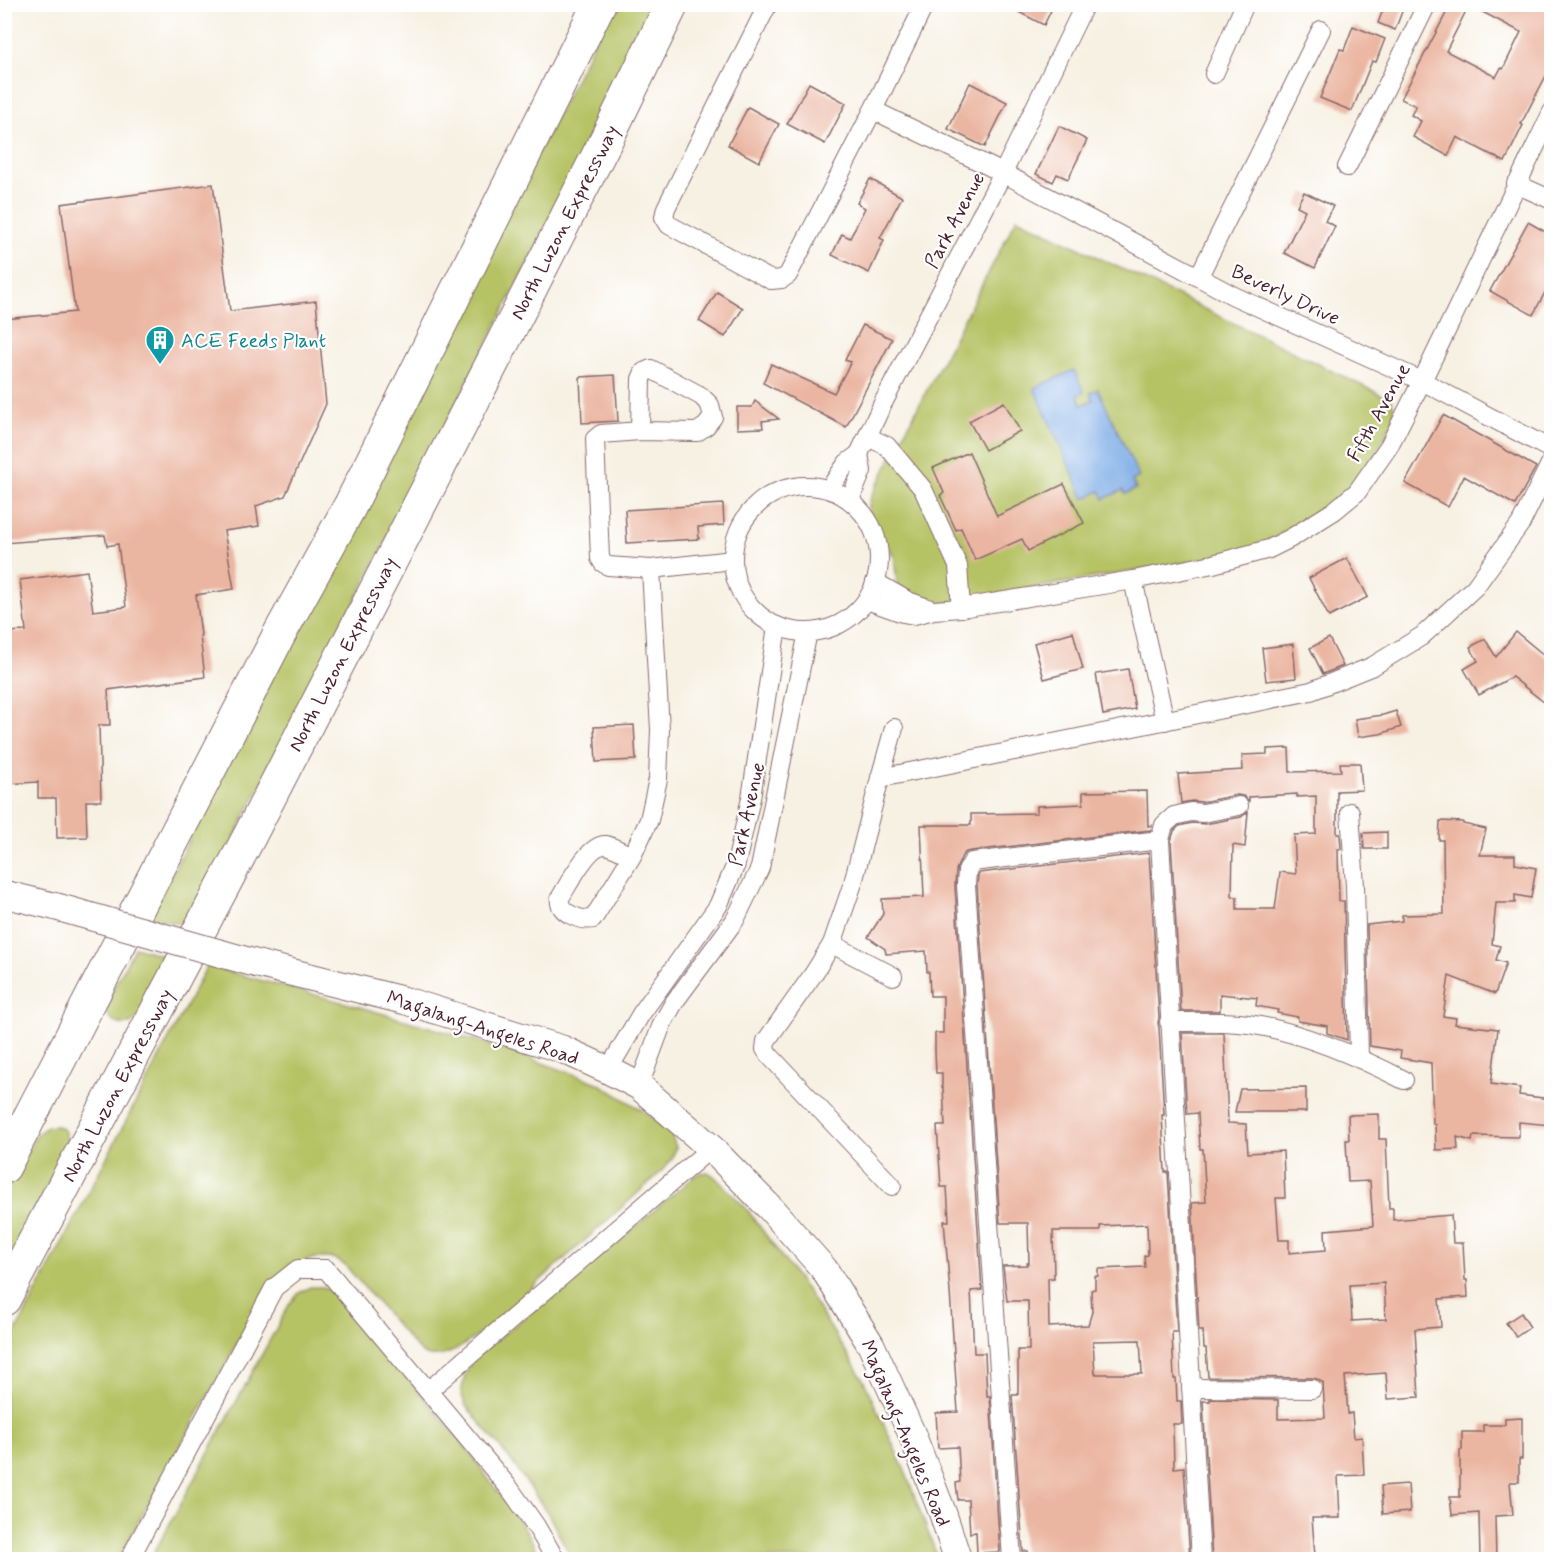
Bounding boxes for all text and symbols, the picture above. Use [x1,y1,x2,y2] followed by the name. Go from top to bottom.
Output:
[505,121,626,325] street label: North Luzon Expressway
[919,168,992,274] street label: Park Avenue
[1227,258,1344,332] street label: Beverly Drive
[144,324,176,366] building icon: ACE Feeds Plant
[181,328,326,355] place label: ACE Feeds Plant
[1341,359,1418,467] street label: Fifth Avenue
[283,553,404,757] street label: North Luzon Expressway
[722,760,772,869] street label: Park Avenue
[56,984,181,1187] street label: North Luzon Expressway
[382,985,582,1074] street label: Magalang-Angeles Road
[851,1336,956,1532] street label: Magalang-Angeles Road

